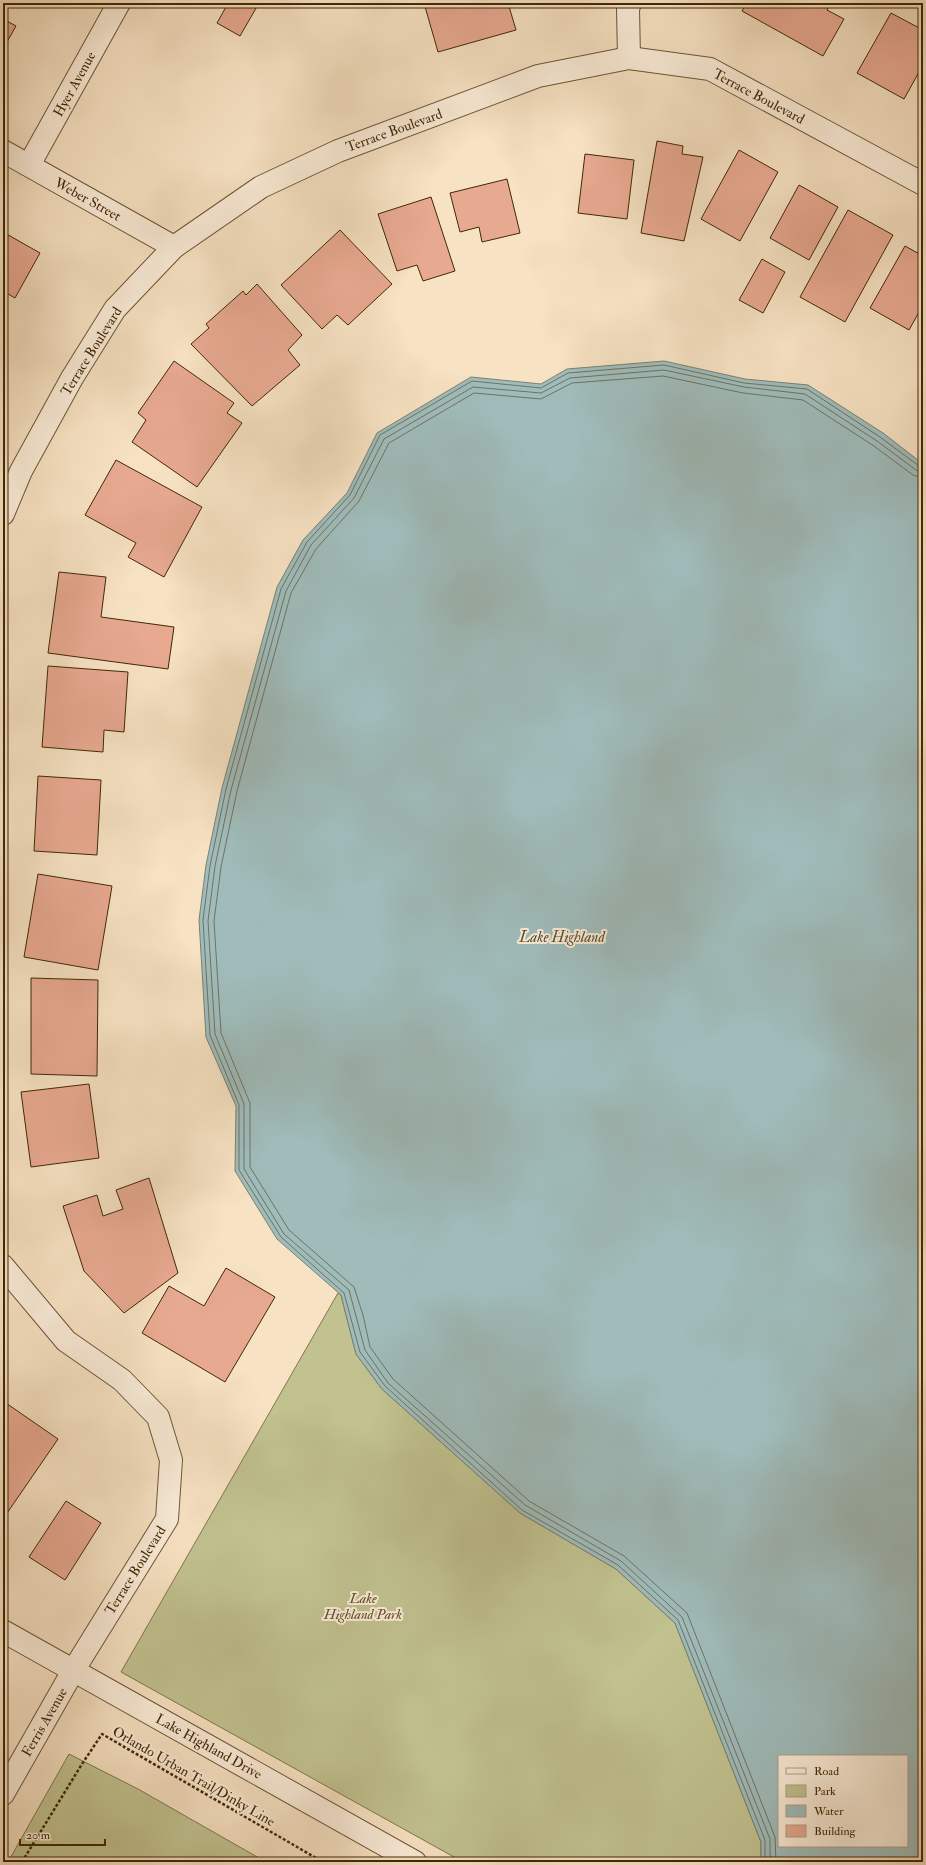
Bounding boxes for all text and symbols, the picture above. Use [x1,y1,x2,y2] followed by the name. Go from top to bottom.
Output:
[50,49,100,120] street label: Hyer Avenue
[710,65,808,128] street label: Terrace Boulevard
[344,105,445,156] street label: Terrace Boulevard
[51,174,124,225] street label: Weber Street
[57,304,126,399] street label: Terrace Boulevard
[518,928,606,947] water label: Lake Highland
[101,1523,170,1618] street label: Terrace Boulevard
[323,1590,402,1623] park label: Lake Highland Park
[18,1685,71,1760] street label: Ferris Avenue
[153,1710,265,1783] street label: Lake Highland Drive
[109,1723,278,1831] street label: Orlando Urban Trail/Dinky Line
[778,1755,908,1847] legend
[814,1764,839,1779] text: Road
[814,1784,836,1799] text: Park
[813,1804,844,1819] text: Water
[20,1821,105,1847] scale bar
[814,1824,857,1839] text: Building
[26,1828,51,1843] text: 20 m

